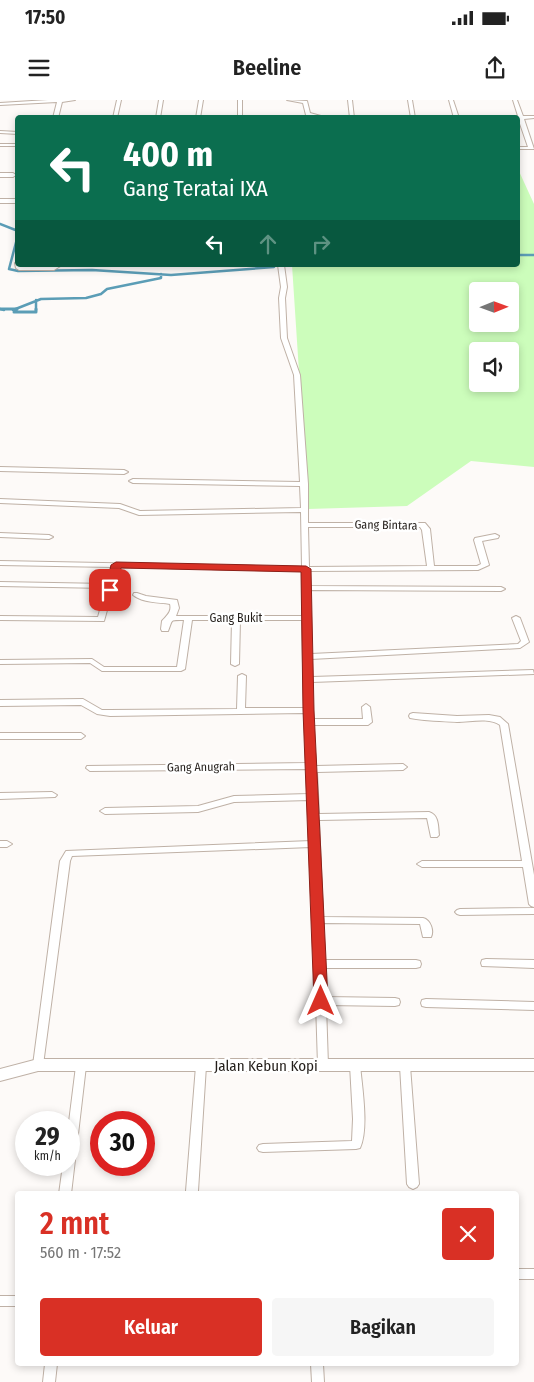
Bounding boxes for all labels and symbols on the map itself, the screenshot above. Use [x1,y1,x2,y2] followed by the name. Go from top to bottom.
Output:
[469,282,519,332] north arrow
[354,517,418,533] street label: Gang Bintara
[89,569,131,611] pin
[210,611,263,625] street label: Gang Bukit
[167,759,235,775] street label: Gang Anugrah
[294,974,346,1026] position arrow
[214,1057,318,1075] street label: Jalan Kebun Kopi
[90,1111,155,1176] speed limit sign: 30

